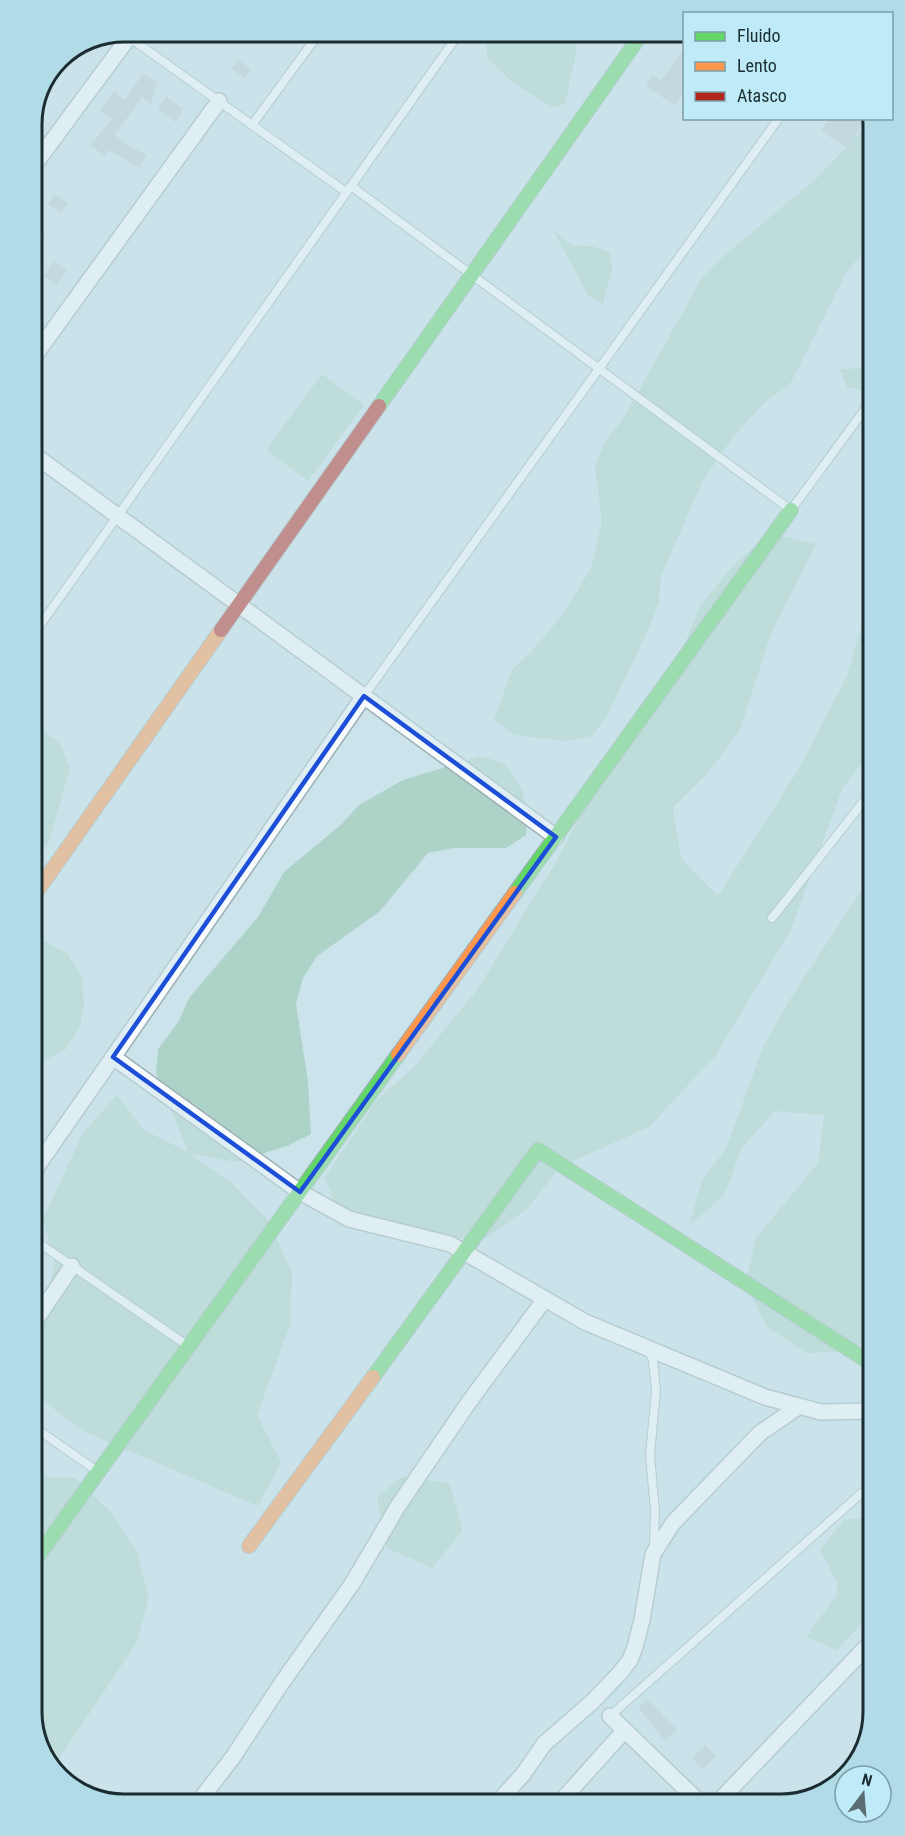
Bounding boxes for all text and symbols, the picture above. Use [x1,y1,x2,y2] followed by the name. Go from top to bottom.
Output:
[683,12,893,120] legend
[737,25,781,46] text: Fluido
[737,55,777,76] text: Lento
[737,85,787,106] text: Atasco
[833,1764,893,1824] north arrow
[860,1770,874,1791] text: N

